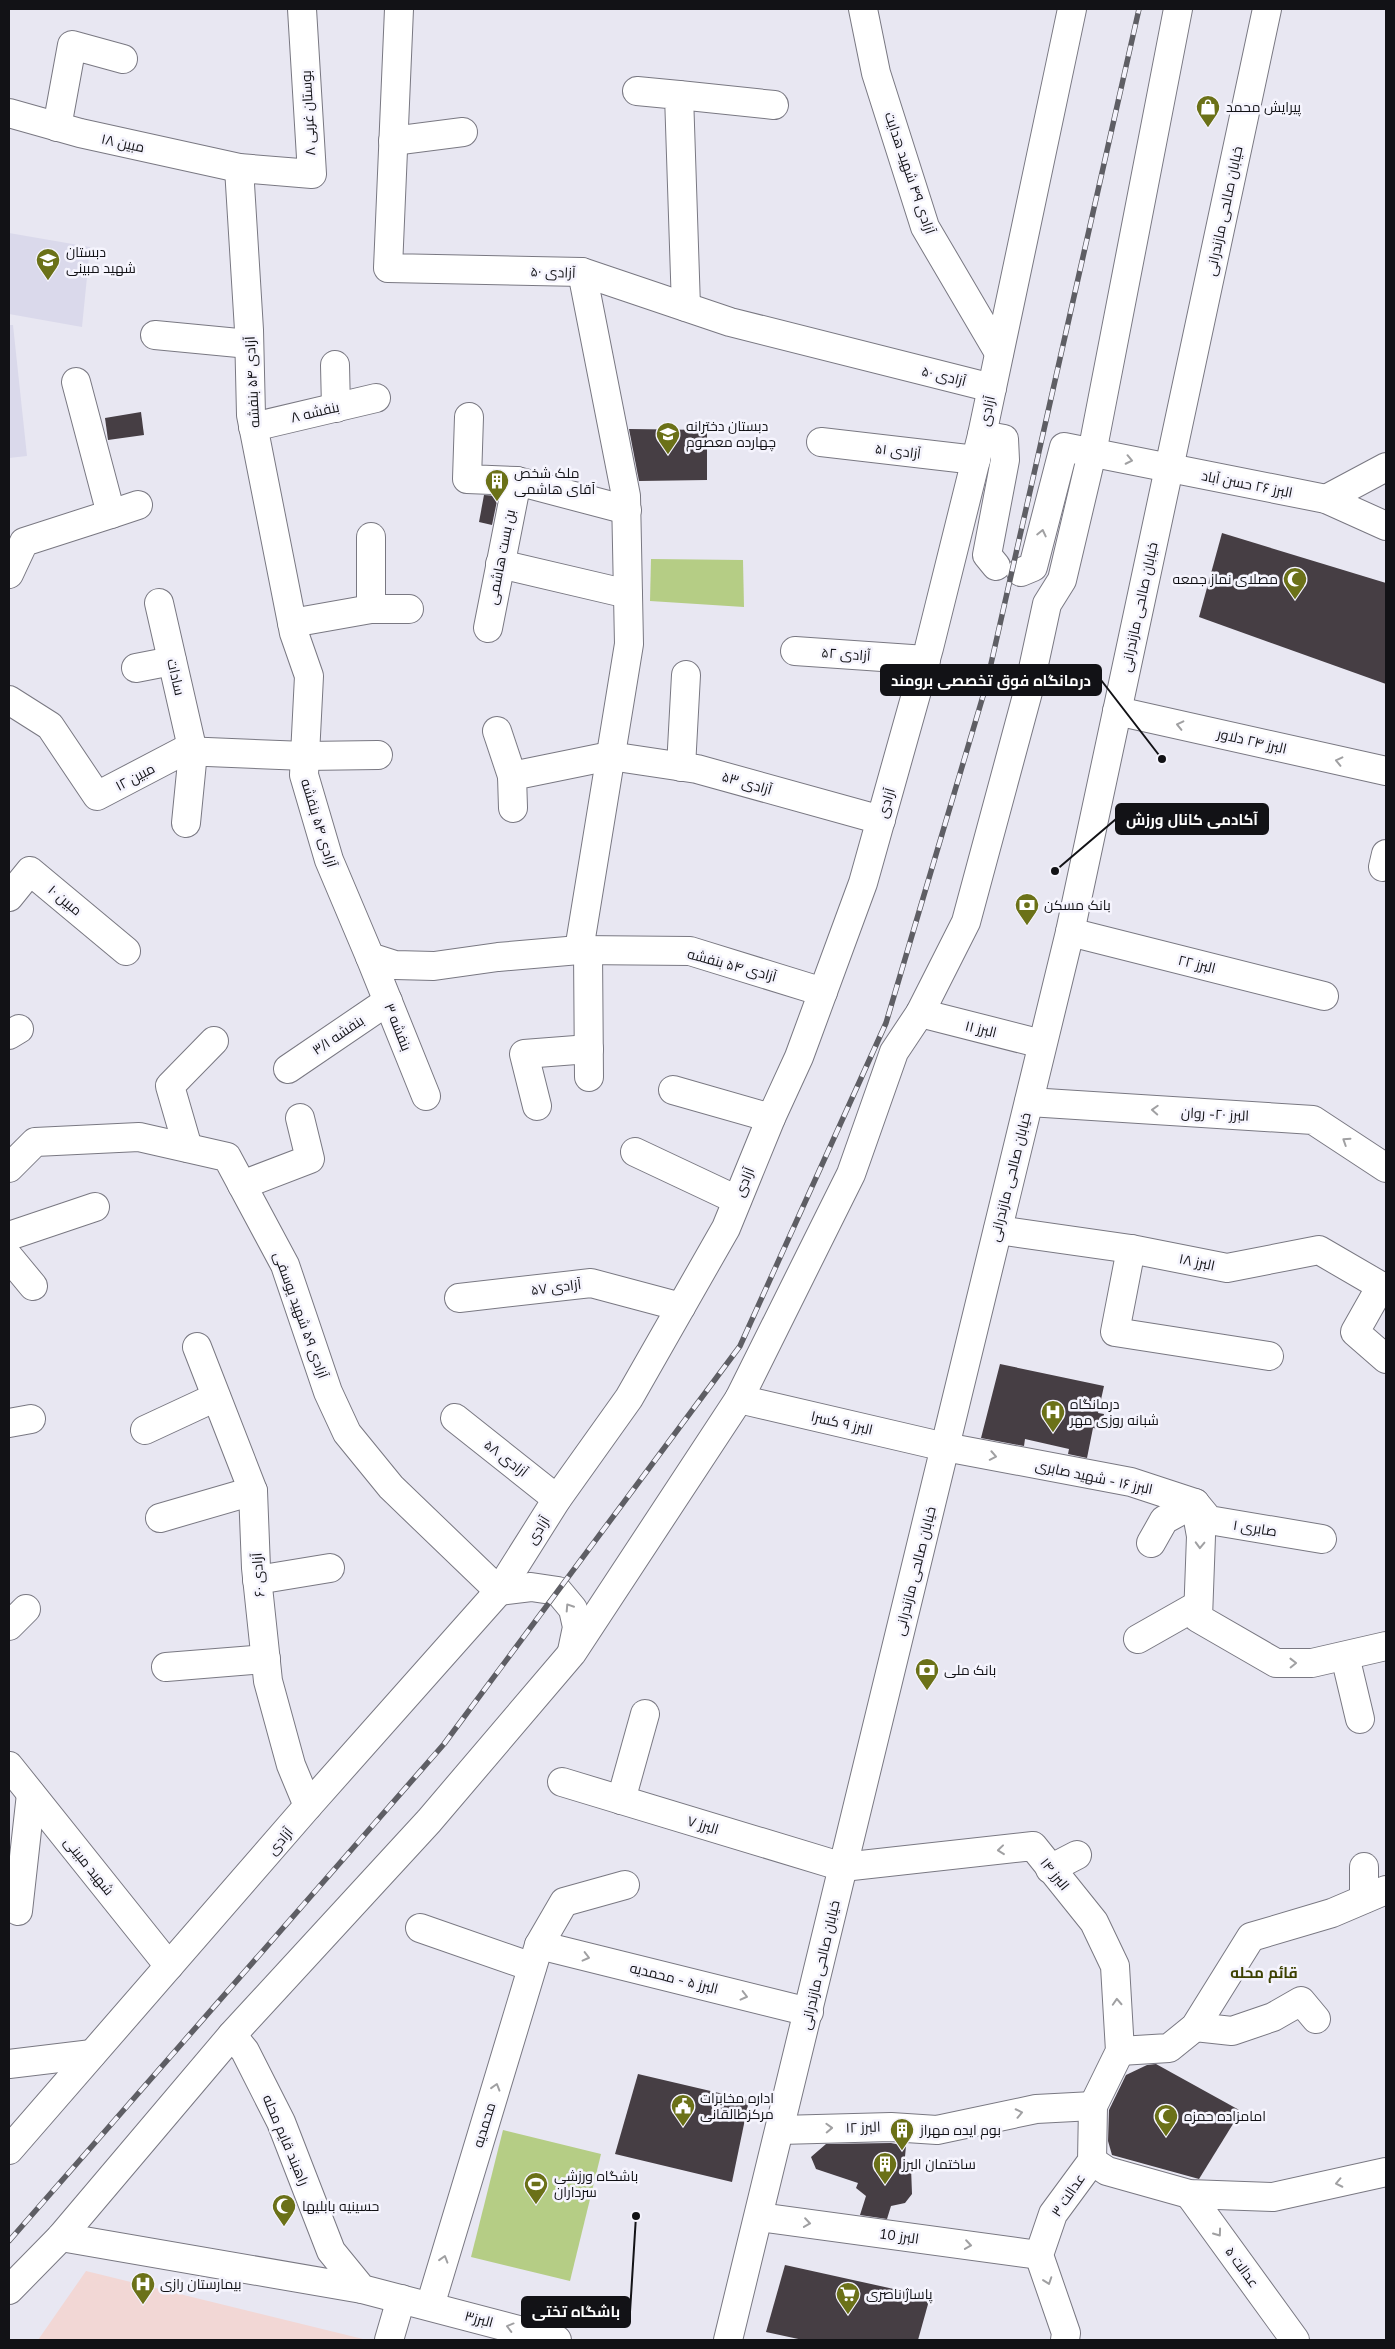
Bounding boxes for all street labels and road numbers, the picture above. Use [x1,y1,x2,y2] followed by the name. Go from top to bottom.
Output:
[297,70,319,156] street label: بوستان غربی ۸
[881,110,939,237] street label: آزادی ۴۹ شهید هدایت
[100,130,146,156] street label: مبین ۱۸
[1201,144,1247,278] street label: خیابان صالحی مازندرانی
[530,262,576,282] street label: آزادی ۵۰
[241,336,263,428] street label: آزادی ۵۴ بنفشه
[920,362,968,390] street label: آزادی ۵۰
[975,394,999,428] street label: آزادی
[289,398,341,426] street label: بنفشه ۸
[874,439,922,463] street label: آزادی ۵۱
[1200,466,1294,502] street label: البرز ۲۶ حسن آباد
[483,508,519,606] street label: بن بست هاشمی
[1116,540,1162,674] street label: خیابان صالحی مازندرانی
[821,643,871,665] street label: آزادی ۵۲
[163,657,189,697] street label: سادات
[1215,724,1288,758] street label: البرز ۲۴ دلاور
[112,759,158,795] street label: مبین ۱۲
[720,767,774,799] street label: آزادی ۵۳
[297,777,341,870] street label: آزادی ۵۴ بنفشه
[873,786,899,820] street label: آزادی
[44,881,86,919] street label: مبین ۱۰
[685,944,779,986] street label: آزادی ۵۴ بنفشه
[1176,951,1218,977] street label: البرز ۲۲
[380,1000,416,1054] street label: بنفشه ۳
[309,1011,367,1059] street label: بنفشه ۳/۱
[963,1016,999,1042] street label: البرز ۱۱
[1180,1103,1250,1125] street label: البرز ۲۰- روان
[985,1111,1035,1243] street label: خیابان صالحی مازندرانی
[730,1164,758,1200] street label: آزادی
[270,1249,332,1381] street label: آزادی ۵۹ شهید یوسفی
[1177,1249,1217,1275] street label: البرز ۱۸
[530,1275,582,1299] street label: آزادی ۵۷
[809,1407,875,1439] street label: البرز ۹ کسرا
[481,1435,532,1481] street label: آزادی ۵۸
[1034,1456,1154,1498] street label: البرز ۱۶ - شهید صابری
[890,1505,940,1637] street label: خیابان صالحی مازندرانی
[522,1512,554,1548] street label: آزادی
[1232,1516,1278,1540] street label: صابری ۱
[247,1552,269,1598] street label: آزادی ۶۰
[685,1812,721,1838] street label: البرز ۷
[263,1823,297,1858] street label: آزادی
[60,1833,118,1899] street label: شهید مبینی
[1036,1854,1074,1894] street label: البرز ۱۴
[796,1898,844,2032] street label: خیابان صالحی مازندرانی
[628,1958,720,1998] street label: البرز ۵ - محمدیه
[258,2092,313,2189] street label: راهبند قایم محله
[469,2100,499,2150] street label: محمدیه
[845,2117,881,2137] street label: البرز ۱۲
[1047,2170,1089,2220] street label: عدالت ۳
[878,2224,920,2248] street label: البرز 10
[1221,2243,1263,2291] street label: عدالت ۵
[463,2307,495,2331] street label: البرز۳

